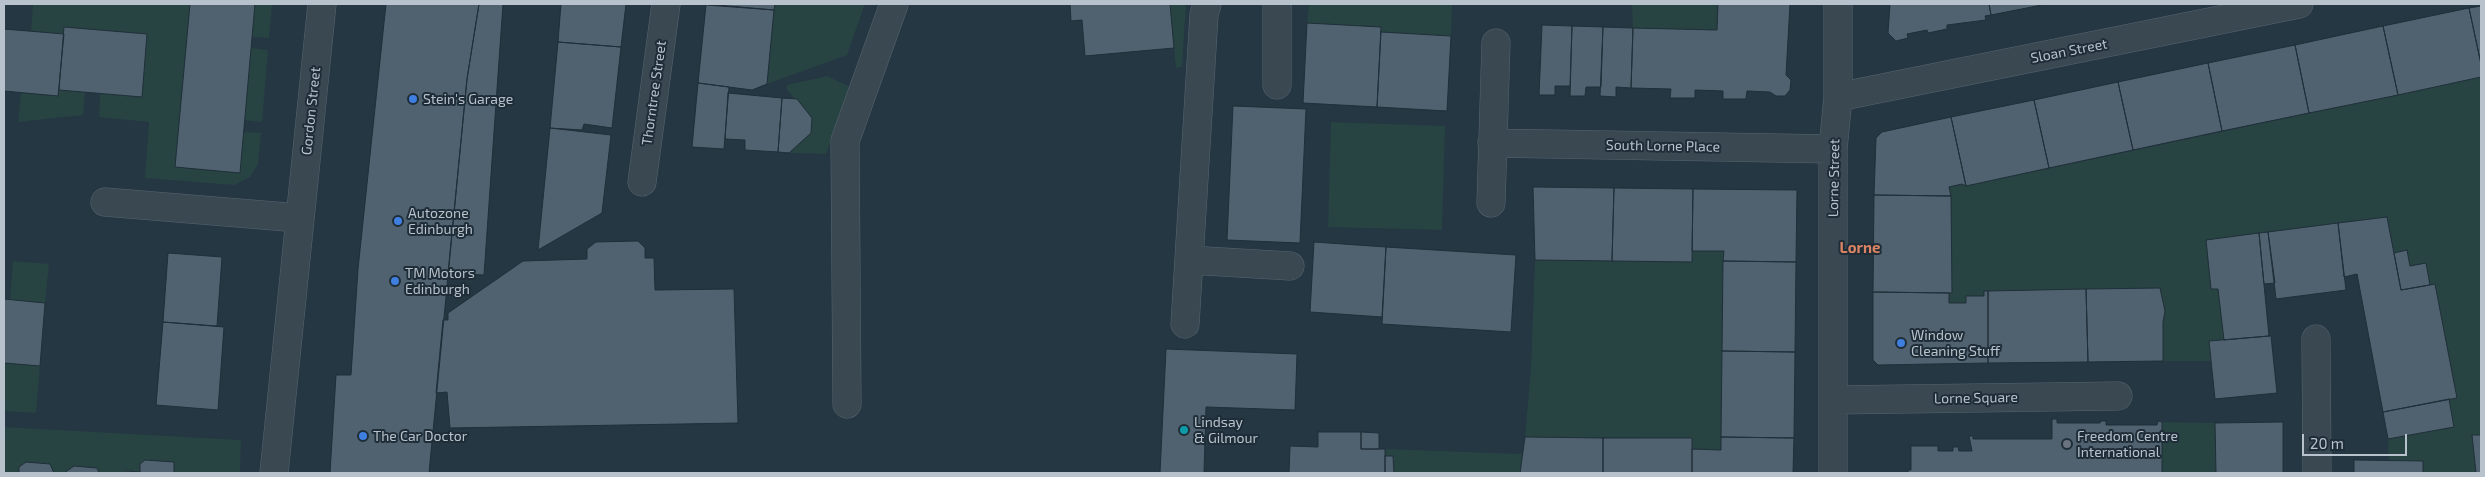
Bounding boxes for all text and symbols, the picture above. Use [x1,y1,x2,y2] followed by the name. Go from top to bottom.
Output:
[2029,35,2109,67] street label: Sloan Street
[638,39,670,147] street label: Thorntree Street
[298,66,324,156] street label: Gordon Street
[423,91,513,107] place label: Stein's Garage
[407,93,419,105] marker: Stein's Garage
[1606,137,1720,155] street label: South Lorne Place
[1825,139,1843,217] street label: Lorne Street
[408,205,473,238] place label: Autozone Edinburgh
[392,215,404,227] marker: Autozone Edinburgh
[1840,239,1880,257] district label: Lorne
[405,265,475,298] place label: TM Motors Edinburgh
[389,275,401,287] marker: TM Motors Edinburgh
[1911,327,2000,360] place label: Window Cleaning Stuff
[1895,337,1907,349] marker: Window Cleaning Stuff
[1934,389,2018,407] street label: Lorne Square
[1194,414,1258,447] place label: Lindsay & Gilmour
[1178,424,1190,436] marker: Lindsay & Gilmour
[2305,424,2410,456] scale bar
[373,428,467,444] place label: The Car Doctor
[2077,428,2178,461] place label: Freedom Centre International
[357,430,369,442] marker: The Car Doctor
[2310,434,2344,452] text: 20 m
[2061,438,2073,450] marker: Freedom Centre International

